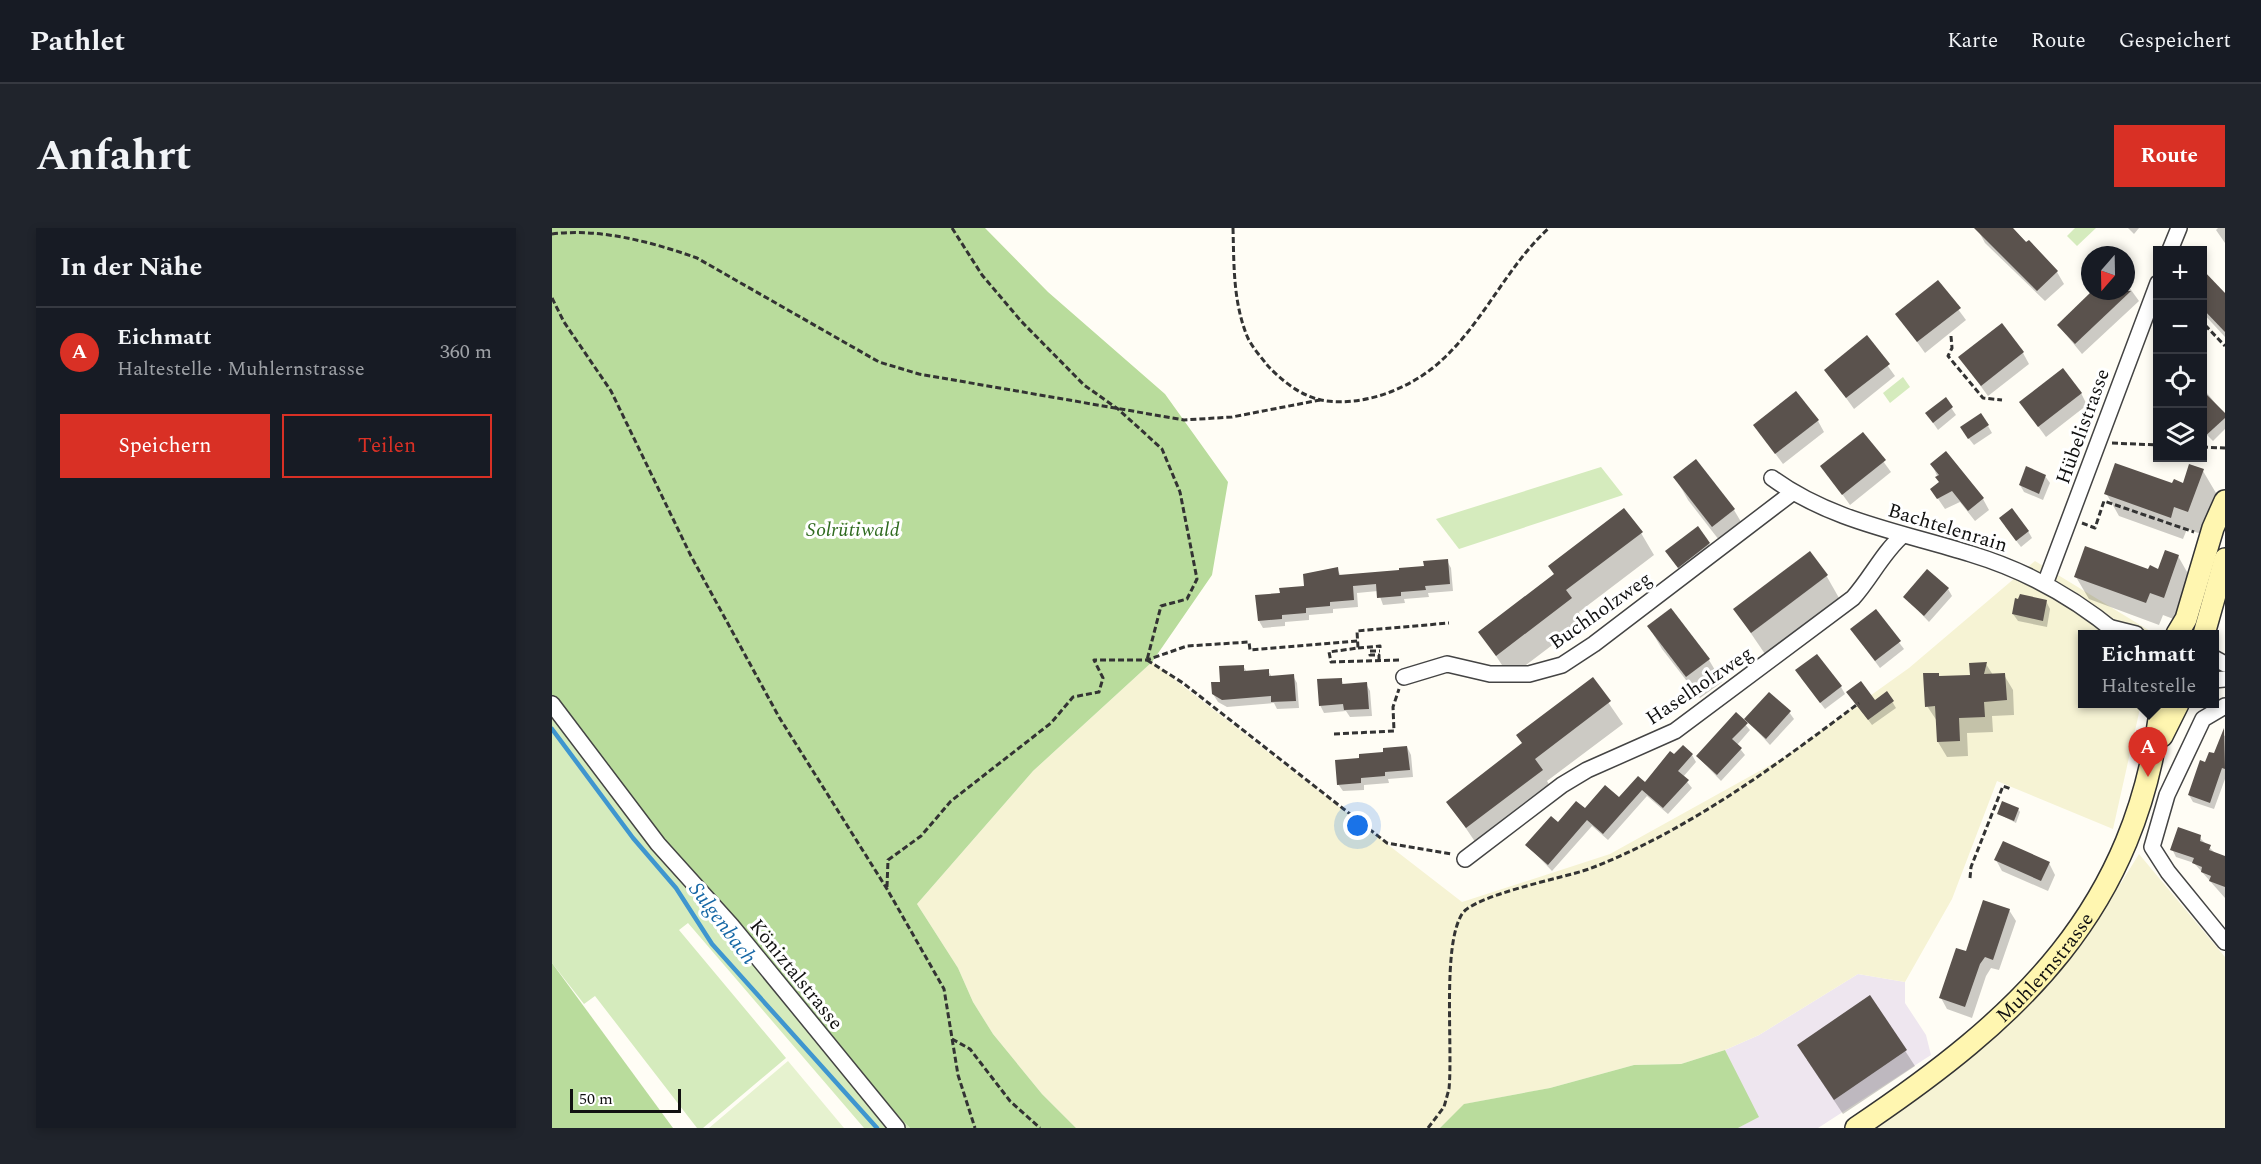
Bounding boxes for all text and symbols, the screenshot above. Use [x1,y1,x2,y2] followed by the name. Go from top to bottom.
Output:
[30,20,125,63] text: Pathlet
[1947,25,1998,57] text: Karte
[2031,25,2086,57] text: Route
[2119,25,2231,57] text: Gespeichert
[36,125,192,188] text: Anfahrt
[2114,125,2225,187] button: Route
[2081,246,2135,300] north arrow
[2153,246,2207,462] map controls
[2153,246,2207,300] button: +
[60,247,202,287] text: In der Nähe
[2153,300,2207,354] button: −
[117,321,212,354] text: Eichmatt
[72,337,87,367] text: A
[440,337,492,367] text: 360 m
[117,354,365,384] text: Haltestelle · Muhlernstrasse
[2153,354,2207,408] button: locate
[2048,364,2118,488] street label: Hübelistrasse
[2153,408,2207,462] button: layers
[60,414,270,478] button: Speichern
[282,414,492,478] button: Teilen
[1884,495,2011,560] street label: Bachtelenrain
[806,515,900,545] park label: Solrütiwald
[1543,564,1658,657] street label: Buchholzweg
[2078,630,2219,708] popup
[2101,638,2195,671] text: Eichmatt
[1640,639,1759,733] street label: Haselholzweg
[2101,671,2196,701] text: Haltestelle
[2128,728,2168,777] pin: A
[1343,811,1372,840] your location
[680,875,764,972] water label: Sulgenbach
[1989,906,2102,1030] street label: Muhlernstrasse
[742,913,850,1037] street label: Köniztalstrasse
[570,1086,681,1114] scale bar
[579,1087,613,1111] text: 50 m

